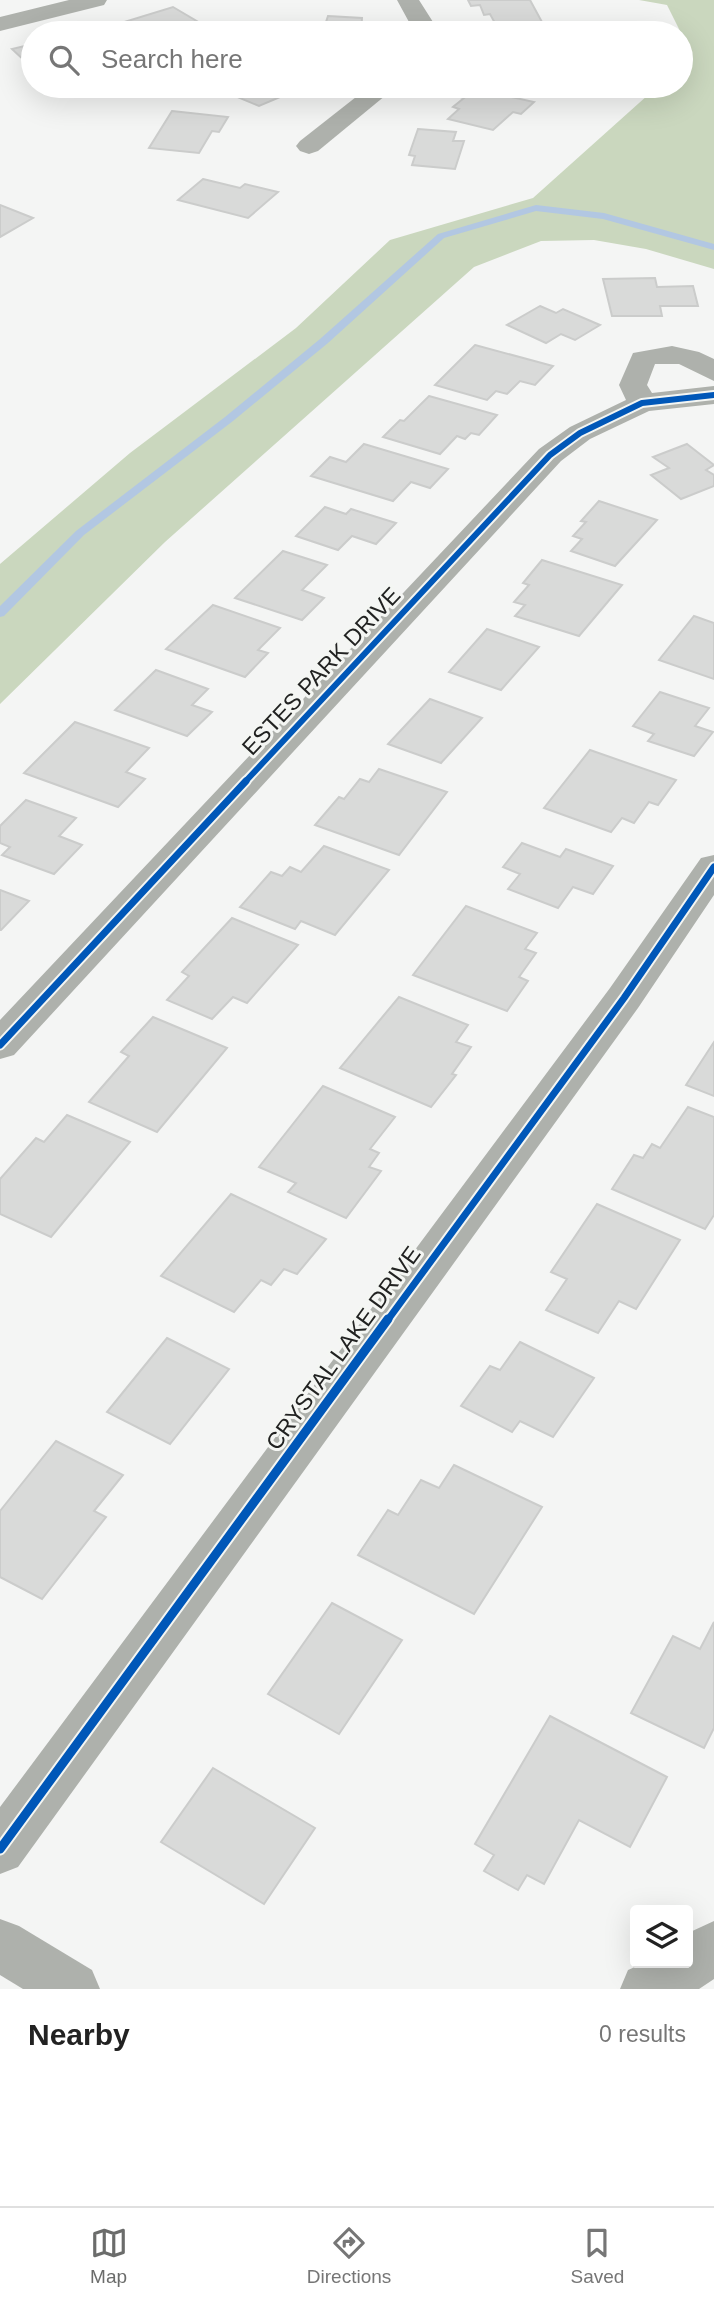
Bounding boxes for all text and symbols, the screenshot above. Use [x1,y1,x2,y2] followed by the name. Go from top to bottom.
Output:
[21,21,693,98] search box
[45,41,83,79] icon: search
[101,44,243,74] text: Search here
[237,582,405,760] street label: ESTES PARK DRIVE
[260,1241,426,1455] street label: CRYSTAL LAKE DRIVE
[630,1905,693,1968] map controls
[630,1905,693,1968] button: layers
[28,2018,130,2051] text: Nearby
[599,2021,686,2047] text: 0 results
[90,2224,128,2288] tab: Map
[307,2224,391,2288] tab: Directions
[570,2224,624,2288] tab: Saved

